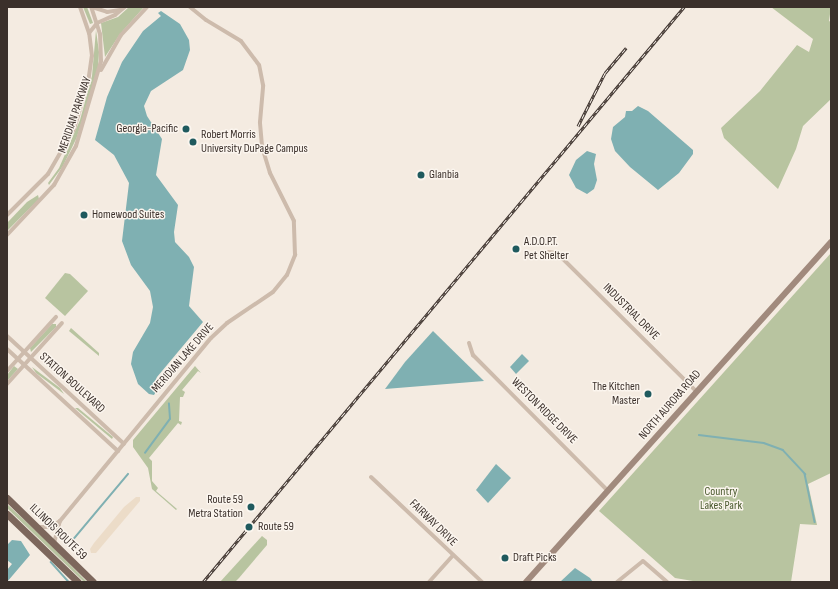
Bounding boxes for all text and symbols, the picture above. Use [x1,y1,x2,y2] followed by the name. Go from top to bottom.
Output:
[55,75,95,155] street label: MERIDIAN PARKWAY
[116,122,178,136] place label: Georgia-Pacific
[181,124,191,134] marker: Georgia-Pacific
[201,128,308,156] place label: Robert Morris University DuPage Campus
[188,137,198,147] marker: Robert Morris University DuPage Campus
[429,168,459,182] place label: Glanbia
[416,170,426,180] marker: Glanbia
[92,208,164,222] place label: Homewood Suites
[79,210,89,220] marker: Homewood Suites
[524,235,569,263] place label: A.D.O.P.T. Pet Shelter
[511,244,521,254] marker: A.D.O.P.T. Pet Shelter
[600,281,662,343] street label: INDUSTRIAL DRIVE
[149,320,217,396] street label: MERIDIAN LAKE DRIVE
[36,350,108,416] street label: STATION BOULEVARD
[636,367,704,443] street label: NORTH AURORA ROAD
[508,375,580,447] street label: WESTON RIDGE DRIVE
[592,380,640,408] place label: The Kitchen Master
[643,389,653,399] marker: The Kitchen Master
[700,485,742,513] park label: Country Lakes Park
[188,493,243,521] place label: Route 59 Metra Station
[406,497,460,549] street label: FAIRWAY DRIVE
[26,501,90,563] street label: ILLINOIS ROUTE 59
[246,502,256,512] marker: Route 59 Metra Station
[258,520,294,534] place label: Route 59
[243,521,255,533] marker: Route 59
[513,551,557,565] place label: Draft Picks
[500,553,510,563] marker: Draft Picks

